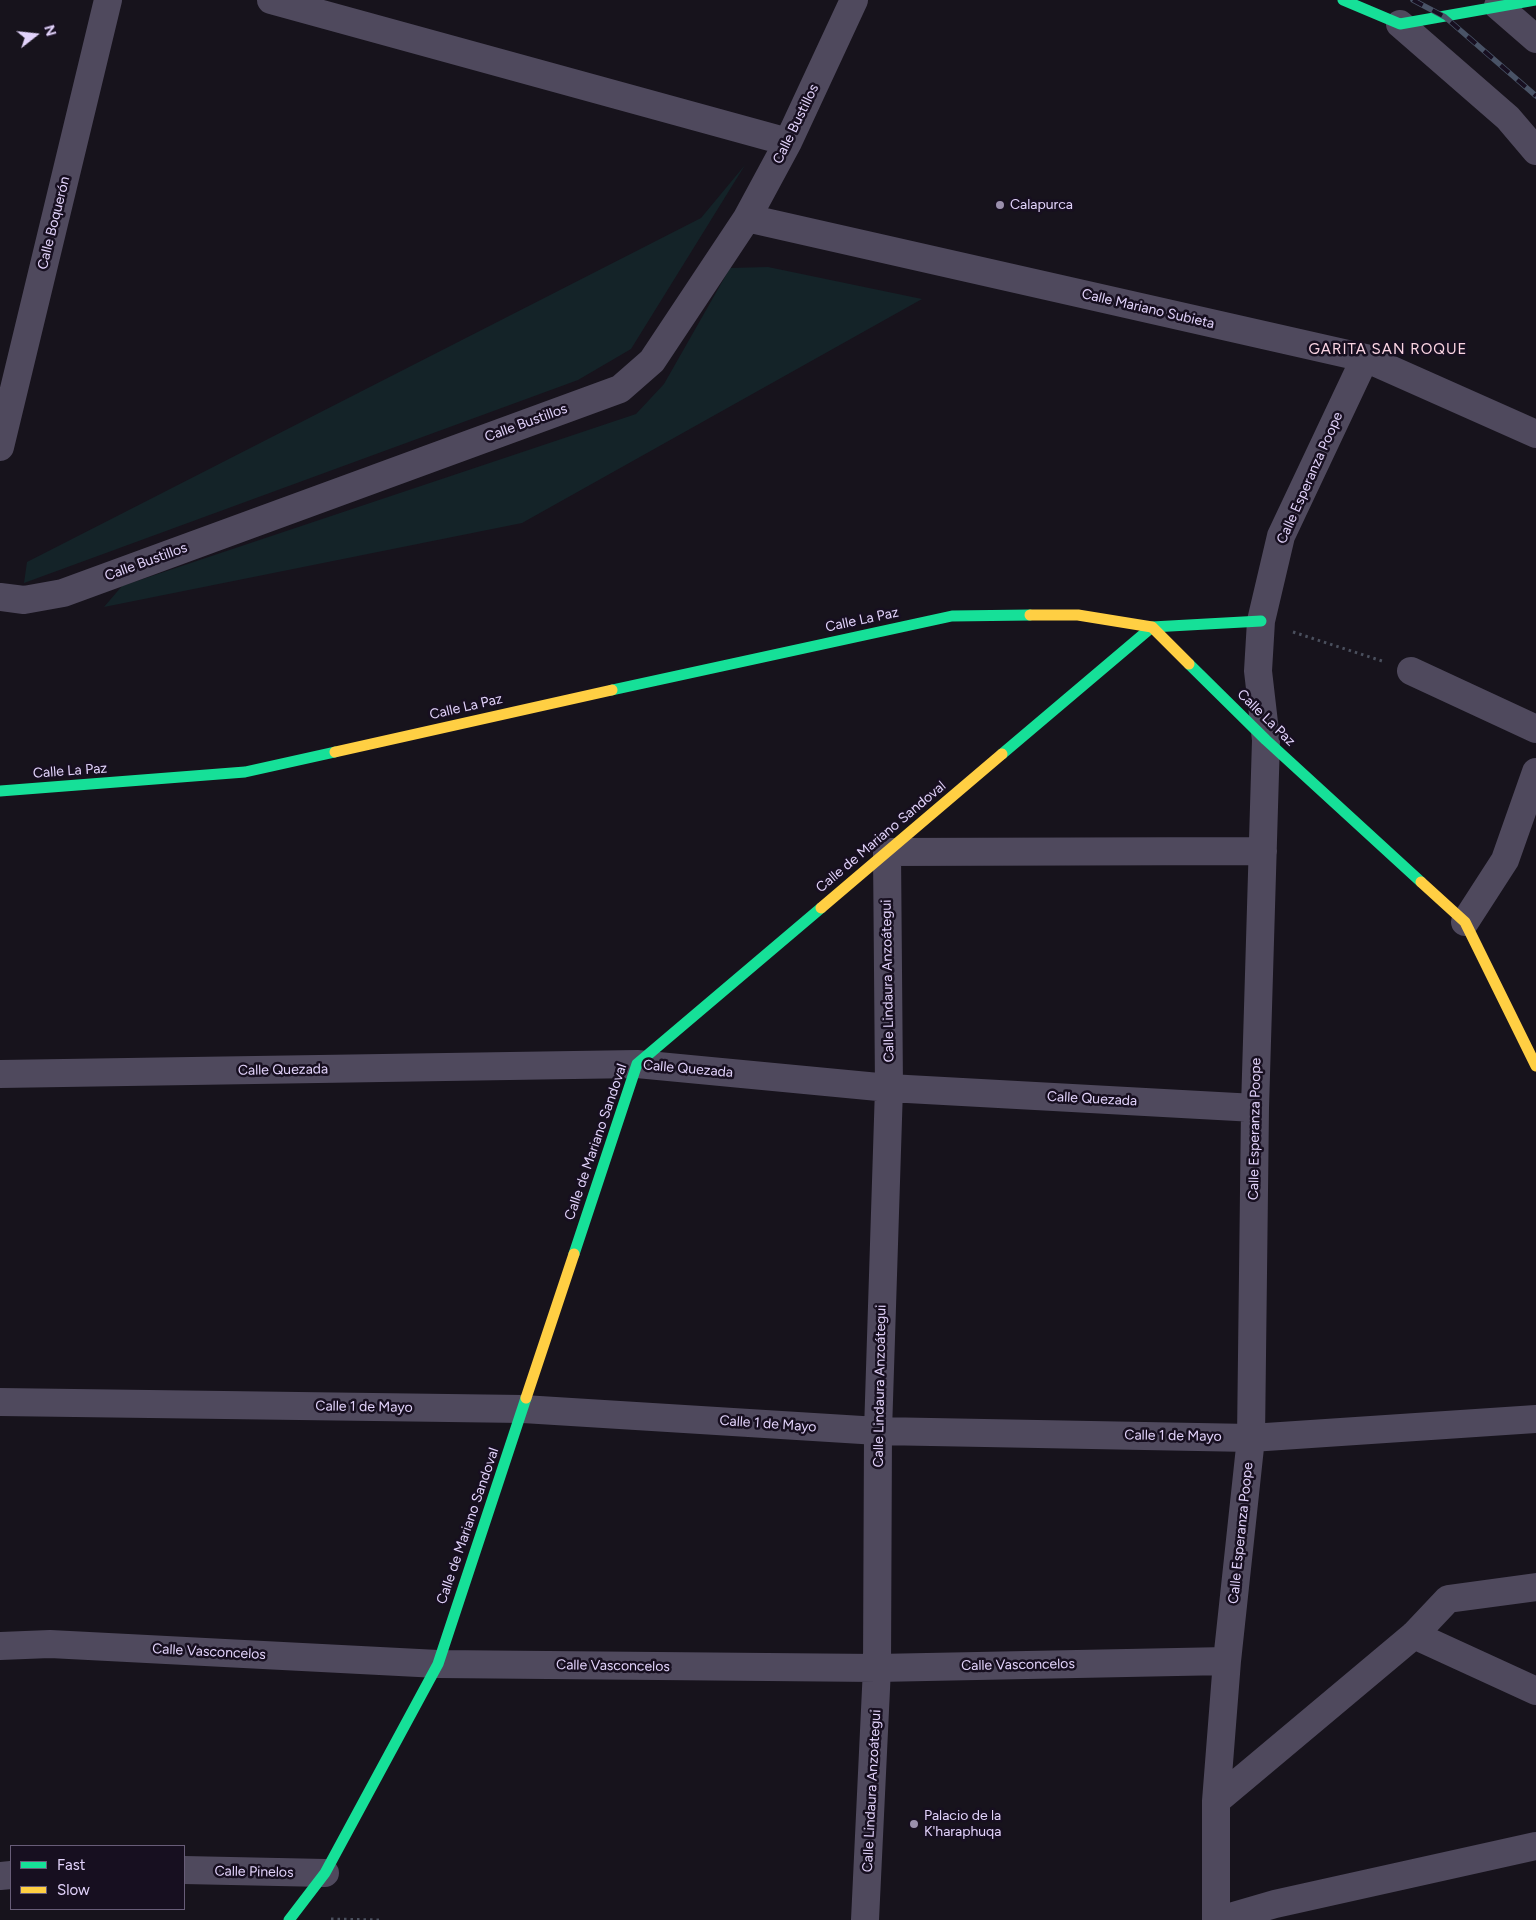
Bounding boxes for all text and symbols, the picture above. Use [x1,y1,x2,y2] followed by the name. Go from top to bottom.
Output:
[10,10,60,60] north arrow
[40,23,60,38] text: N
[769,81,823,167] street label: Calle Bustillos
[34,175,74,271] street label: Calle Boquerón
[1010,197,1073,213] place label: Calapurca
[994,199,1006,211] marker: Calapurca
[1080,286,1216,332] street label: Calle Mariano Subieta
[1307,341,1469,359] district label: GARITA SAN ROQUE
[482,400,570,446] street label: Calle Bustillos
[1273,409,1347,547] street label: Calle Esperanza Poope
[102,539,190,585] street label: Calle Bustillos
[824,604,900,636] street label: Calle La Paz
[1233,686,1299,750] street label: Calle La Paz
[428,690,504,724] street label: Calle La Paz
[32,760,108,782] street label: Calle La Paz
[813,778,949,896] street label: Calle de Mariano Sandoval
[878,899,898,1063] street label: Calle Lindaura Anzoátegui
[642,1057,734,1081] street label: Calle Quezada
[1245,1058,1265,1200] street label: Calle Esperanza Poope
[238,1061,328,1079] street label: Calle Quezada
[561,1062,631,1222] street label: Calle de Mariano Sandoval
[1047,1088,1137,1110] street label: Calle Quezada
[870,1304,890,1468] street label: Calle Lindaura Anzoátegui
[315,1398,413,1416] street label: Calle 1 de Mayo
[719,1412,817,1436] street label: Calle 1 de Mayo
[1124,1427,1222,1445] street label: Calle 1 de Mayo
[433,1446,503,1606] street label: Calle de Mariano Sandoval
[1225,1461,1257,1605] street label: Calle Esperanza Poope
[152,1641,266,1663] street label: Calle Vasconcelos
[961,1656,1075,1674] street label: Calle Vasconcelos
[556,1657,670,1675] street label: Calle Vasconcelos
[859,1709,885,1873] street label: Calle Lindaura Anzoátegui
[924,1808,1001,1840] place label: Palacio de la K'haraphuqa
[908,1818,920,1830] marker: Palacio de la K'haraphuqa
[10,1845,185,1910] legend
[57,1856,85,1874] text: Fast
[214,1863,294,1881] street label: Calle Pinelos
[57,1881,90,1899] text: Slow

